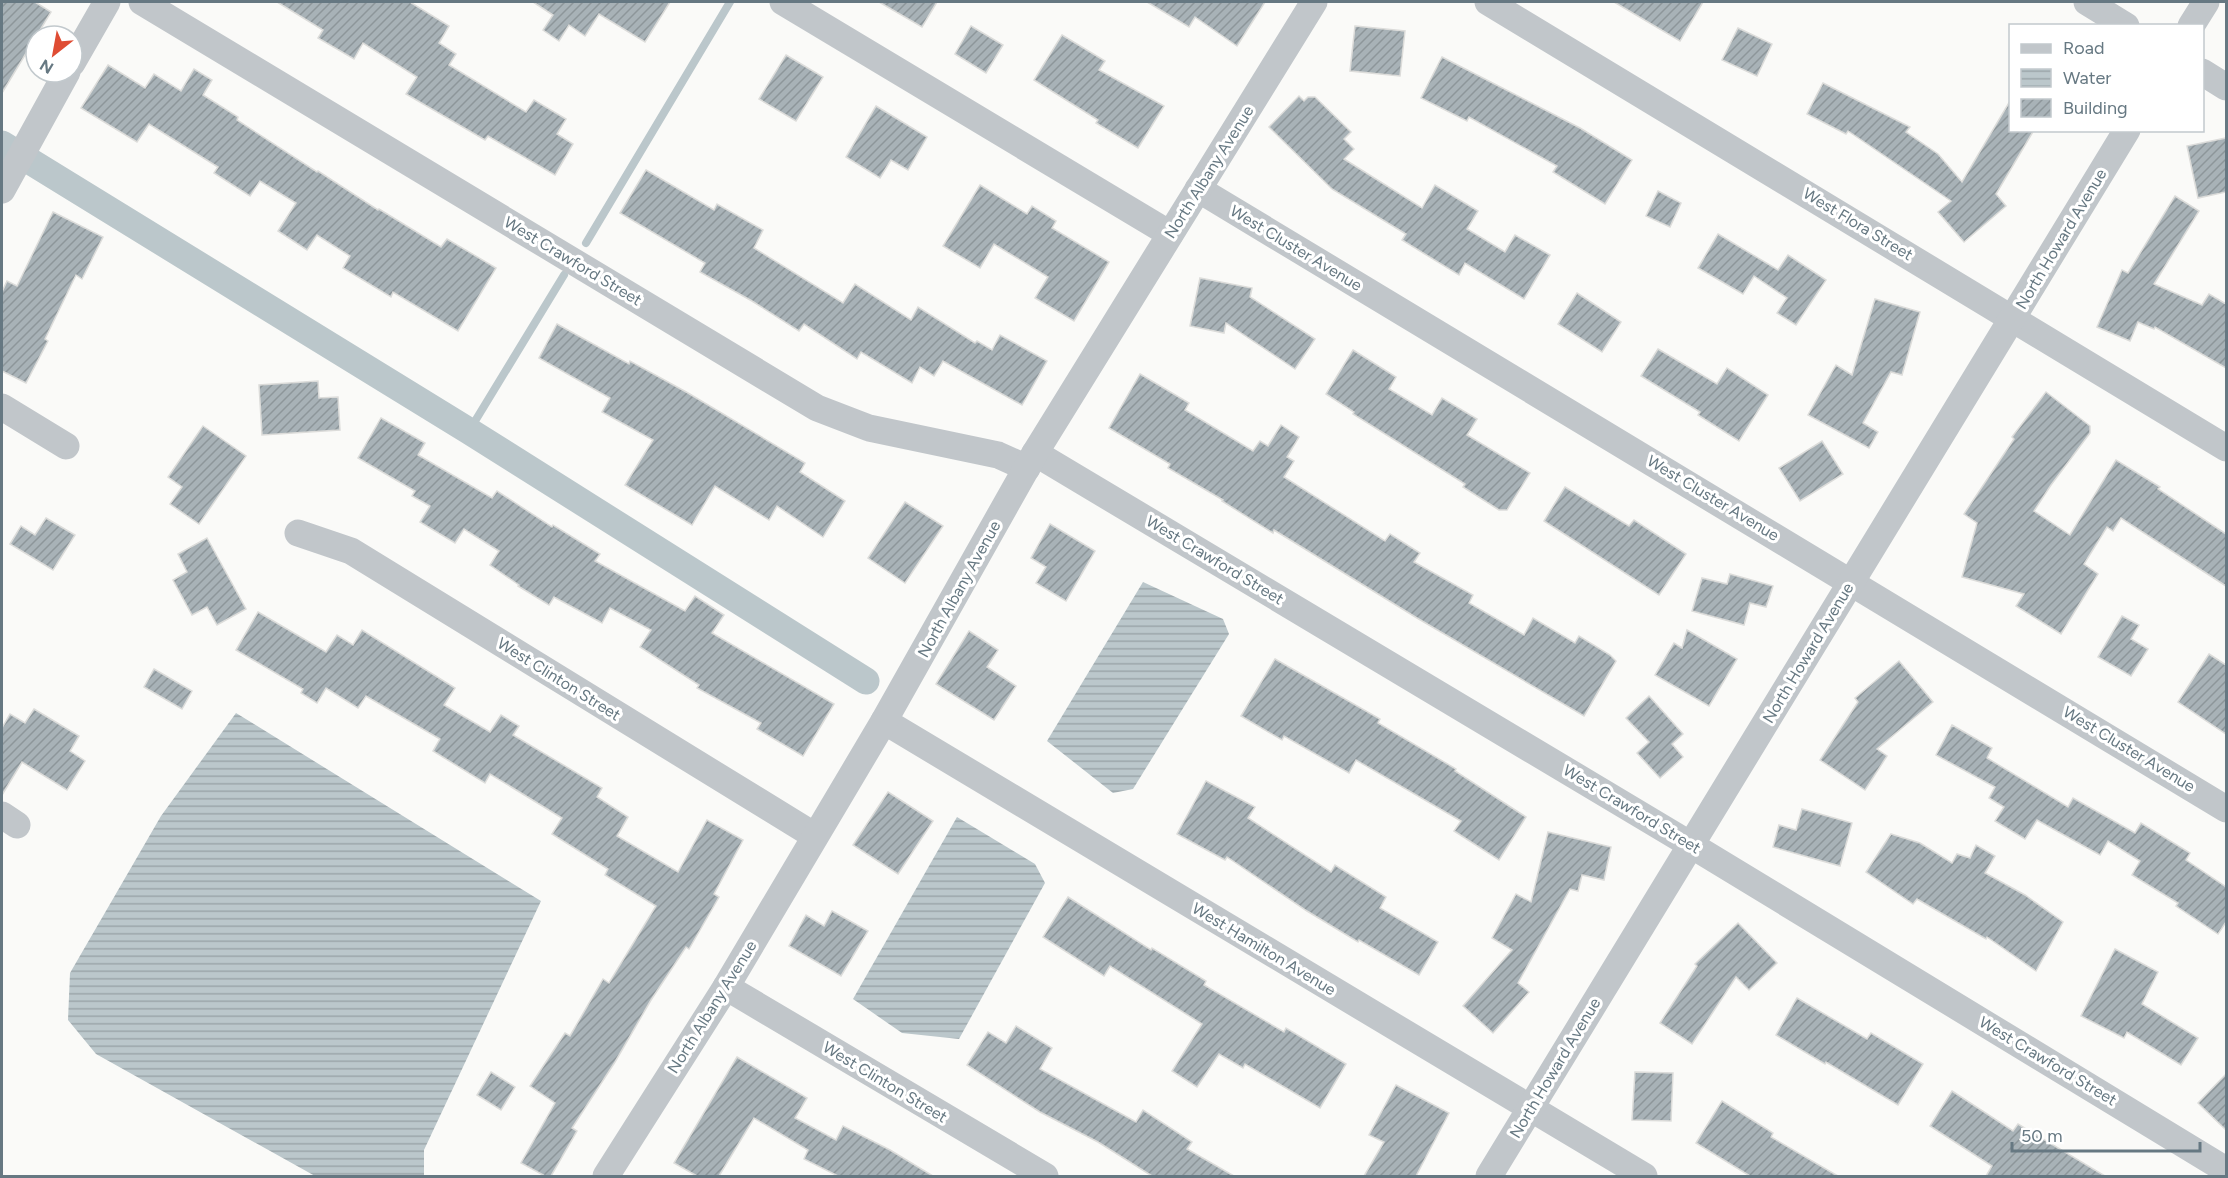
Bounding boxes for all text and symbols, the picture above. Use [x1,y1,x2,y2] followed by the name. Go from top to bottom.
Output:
[24,24,84,84] north arrow
[2009,24,2204,132] legend
[2063,37,2104,59] text: Road
[36,55,57,78] text: N
[2063,67,2111,89] text: Water
[2063,97,2128,119] text: Building
[1160,102,1258,242] street label: North Albany Avenue
[2012,165,2111,313] street label: North Howard Avenue
[1800,184,1916,264] street label: West Flora Street
[1227,201,1366,295] street label: West Cluster Avenue
[501,212,645,310] street label: West Crawford Street
[1644,451,1783,545] street label: West Cluster Avenue
[1143,511,1287,609] street label: West Crawford Street
[914,517,1005,661] street label: North Albany Avenue
[1759,579,1858,727] street label: North Howard Avenue
[494,633,624,725] street label: West Clinton Street
[2060,702,2199,796] street label: West Cluster Avenue
[1560,760,1704,858] street label: West Crawford Street
[1189,899,1339,1000] street label: West Hamilton Avenue
[663,937,761,1077] street label: North Albany Avenue
[1506,994,1605,1142] street label: North Howard Avenue
[1976,1012,2120,1110] street label: West Crawford Street
[819,1037,951,1127] street label: West Clinton Street
[2012,1115,2200,1153] scale bar
[2021,1125,2063,1147] text: 50 m

